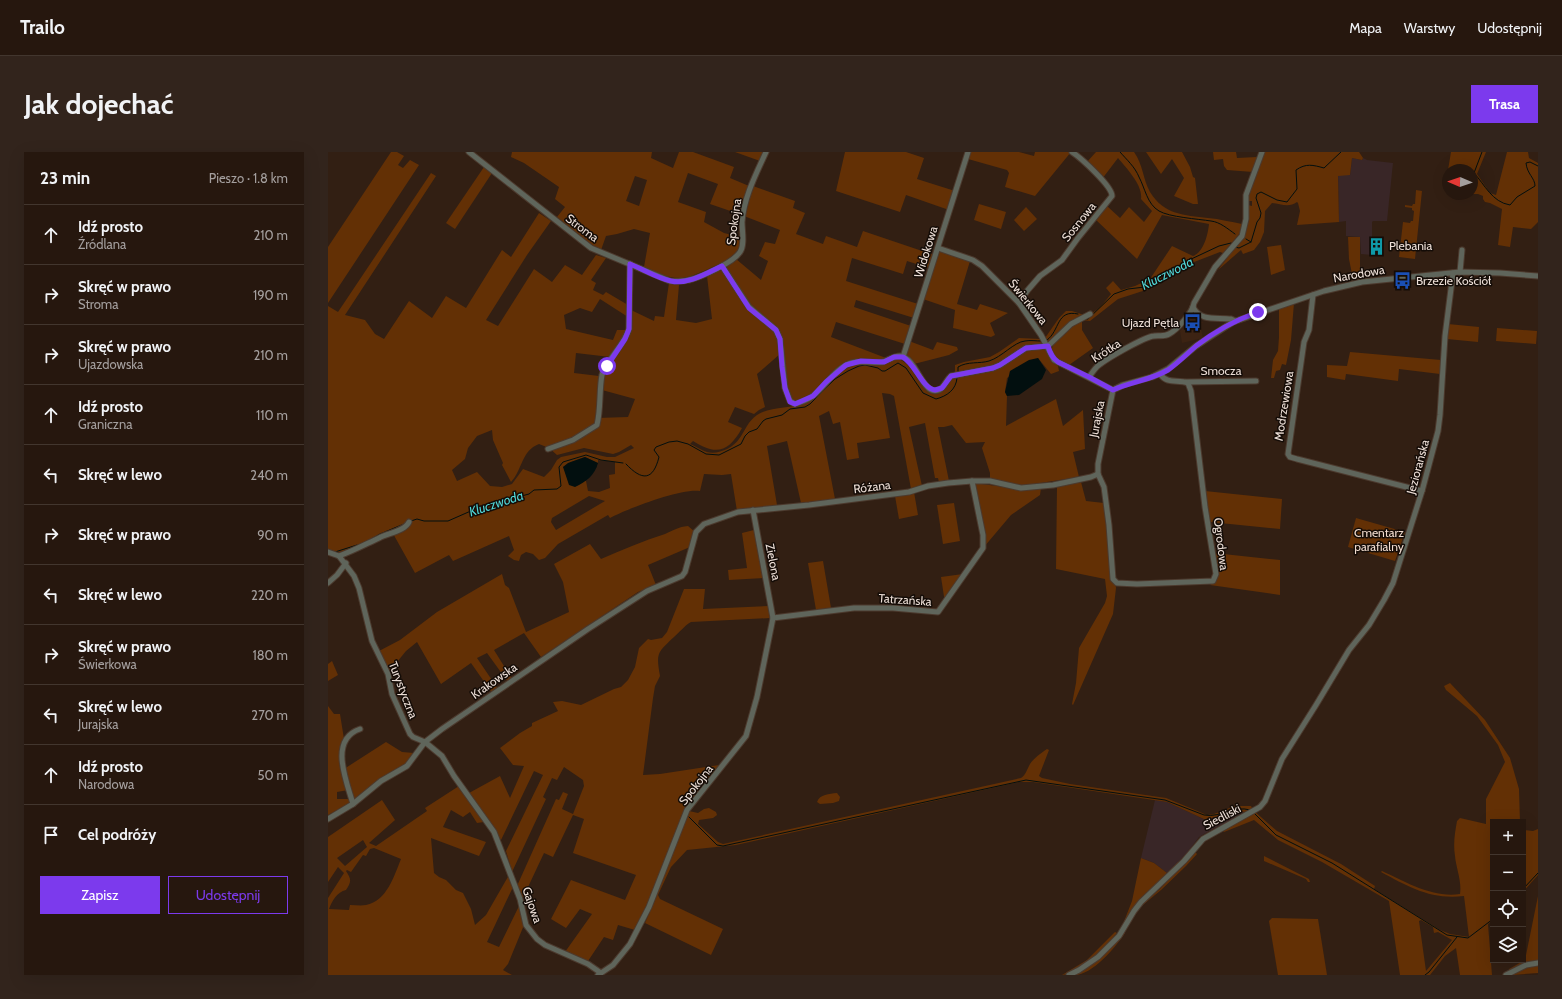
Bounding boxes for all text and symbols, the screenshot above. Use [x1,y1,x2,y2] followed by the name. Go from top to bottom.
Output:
[20,16,65,39] text: Trailo
[1349,19,1382,37] text: Mapa
[1404,19,1455,37] text: Warstwy
[1477,19,1542,37] text: Udostępnij
[1471,85,1538,123] button: Trasa
[24,87,173,121] text: Jak dojechać
[1442,164,1478,200] north arrow
[40,168,90,188] text: 23 min
[209,170,288,186] text: Pieszo · 1.8 km
[723,197,744,246] street label: Spokojna
[1058,199,1099,244] street label: Sosnowa
[563,210,602,245] street label: Stroma
[78,218,143,236] text: Idź prosto
[40,224,62,246] icon: ahead
[911,224,941,279] street label: Widokowa
[254,227,288,243] text: 210 m
[78,236,126,252] text: Źródlana
[1366,236,1386,256] building icon: Plebania
[1389,238,1432,253] place label: Plebania
[1138,253,1196,293] water label: Kluczwoda
[1332,262,1386,285] street label: Narodowa
[1393,271,1413,291] bus stop icon: Brzezie Kościół
[1416,273,1491,288] place label: Brzezie Kościół
[1005,276,1051,328] street label: Świerkowa
[78,278,171,296] text: Skręć w prawo
[40,284,62,306] icon: right
[253,287,288,303] text: 190 m
[78,296,119,312] text: Stroma
[1249,303,1267,321] route end
[1182,313,1202,333] bus stop icon: Ujazd Pętla
[1122,315,1179,330] place label: Ujazd Pętla
[1088,335,1123,366] street label: Krótka
[78,338,171,356] text: Skręć w prawo
[40,344,62,366] icon: right
[254,347,288,363] text: 210 m
[78,356,143,372] text: Ujazdowska
[598,357,616,375] route start
[1201,363,1242,378] street label: Smocza
[1271,370,1296,442] street label: Modrzewiowa
[78,398,143,416] text: Idź prosto
[1085,399,1107,440] street label: Jurajska
[40,404,62,426] icon: ahead
[256,407,288,423] text: 110 m
[78,416,132,432] text: Graniczna
[1403,438,1432,497] street label: Jeziorańska
[40,464,62,486] icon: left
[78,466,162,484] text: Skręć w lewo
[250,467,288,483] text: 240 m
[852,477,892,496] street label: Różana
[467,487,525,519] water label: Kluczwoda
[1211,517,1232,571] street label: Ogrodowa
[40,524,62,546] icon: right
[1354,525,1404,554] park label: Cmentarz parafialny
[78,526,171,544] text: Skręć w prawo
[257,527,288,543] text: 90 m
[763,542,784,582] street label: Zielona
[40,584,62,606] icon: left
[78,586,162,604] text: Skręć w lewo
[251,587,288,603] text: 220 m
[878,590,932,609] street label: Tatrzańska
[78,638,171,656] text: Skręć w prawo
[40,644,62,666] icon: right
[252,647,288,663] text: 180 m
[78,656,137,672] text: Świerkowa
[386,659,421,721] street label: Turystyczna
[468,659,520,702] street label: Krakowska
[78,698,162,716] text: Skręć w lewo
[40,704,62,726] icon: left
[251,707,288,723] text: 270 m
[78,716,118,732] text: Jurajska
[78,758,143,776] text: Idź prosto
[675,761,716,808] street label: Spokojna
[40,764,62,786] icon: ahead
[258,767,288,783] text: 50 m
[78,776,134,792] text: Narodowa
[1200,800,1243,833] street label: Siedliski
[1490,819,1526,963] map controls
[1490,819,1526,855] button: +
[40,824,62,846] icon: arrive
[78,826,156,844] text: Cel podróży
[1490,855,1526,891] button: −
[40,876,160,914] button: Zapisz
[168,876,288,914] button: Udostępnij
[519,885,546,925] street label: Gajowa
[1490,891,1526,927] button: locate
[1490,927,1526,963] button: layers

